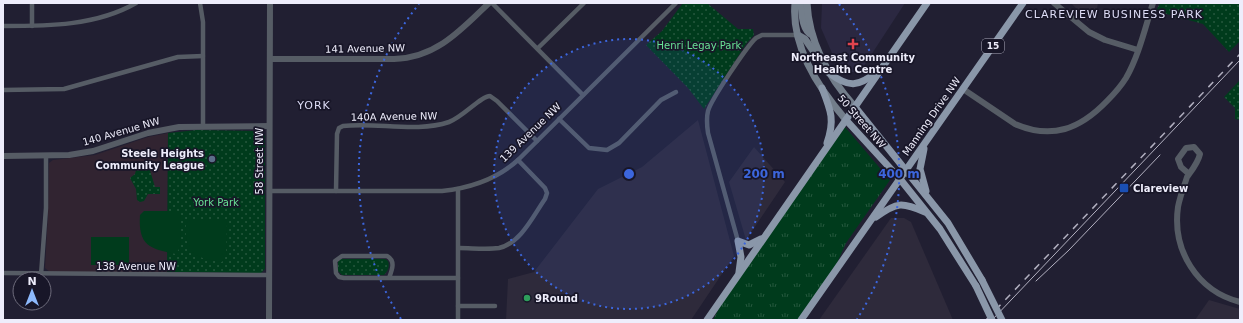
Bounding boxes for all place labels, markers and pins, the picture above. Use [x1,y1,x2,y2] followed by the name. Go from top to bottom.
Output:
[847,38,859,50] marker: Northeast Community Health Centre
[791,52,915,75] place label: Northeast Community Health Centre
[96,148,204,171] place label: Steele Heights Community League
[207,154,217,164] marker: Steele Heights Community League
[622,167,636,181] centre of rings
[1118,182,1130,194] marker: Clareview
[1133,183,1188,194] place label: Clareview
[522,293,532,303] marker: 9Round
[535,293,578,304] place label: 9Round

